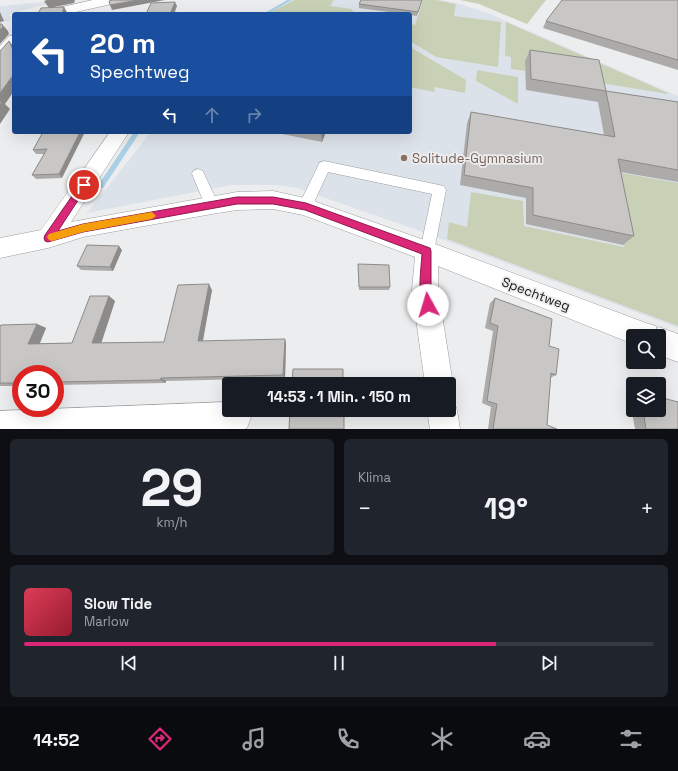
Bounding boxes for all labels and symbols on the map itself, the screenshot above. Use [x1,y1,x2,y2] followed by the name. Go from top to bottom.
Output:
[412,150,543,167] place label: Solitude-Gymnasium
[399,153,409,163] marker: Solitude-Gymnasium
[67,168,101,202] pin
[499,273,573,315] street label: Spechtweg
[407,284,449,326] position arrow
[12,365,64,417] speed limit sign: 30

